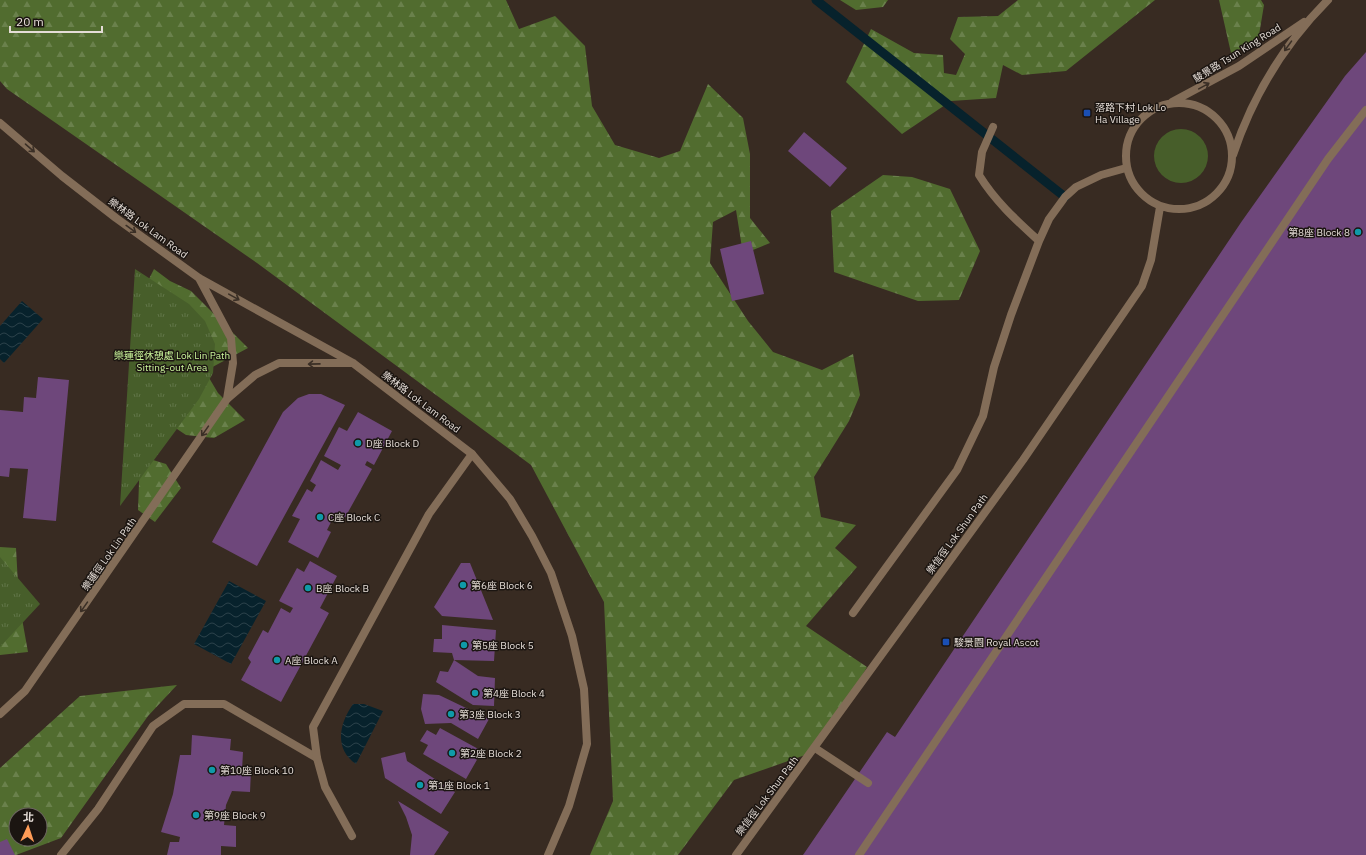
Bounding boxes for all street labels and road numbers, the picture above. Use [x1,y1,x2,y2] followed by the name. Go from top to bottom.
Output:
[1191,21,1283,85] street label: 駿景路 Tsun King Road
[106,195,190,261] street label: 樂林路 Lok Lam Road
[379,368,463,436] street label: 樂林路 Lok Lam Road
[923,491,991,577] street label: 樂信徑 Lok Shun Path
[79,515,139,593] street label: 樂蓮徑 Lok Lin Path
[733,754,801,838] street label: 樂信徑 Lok Shun Path

